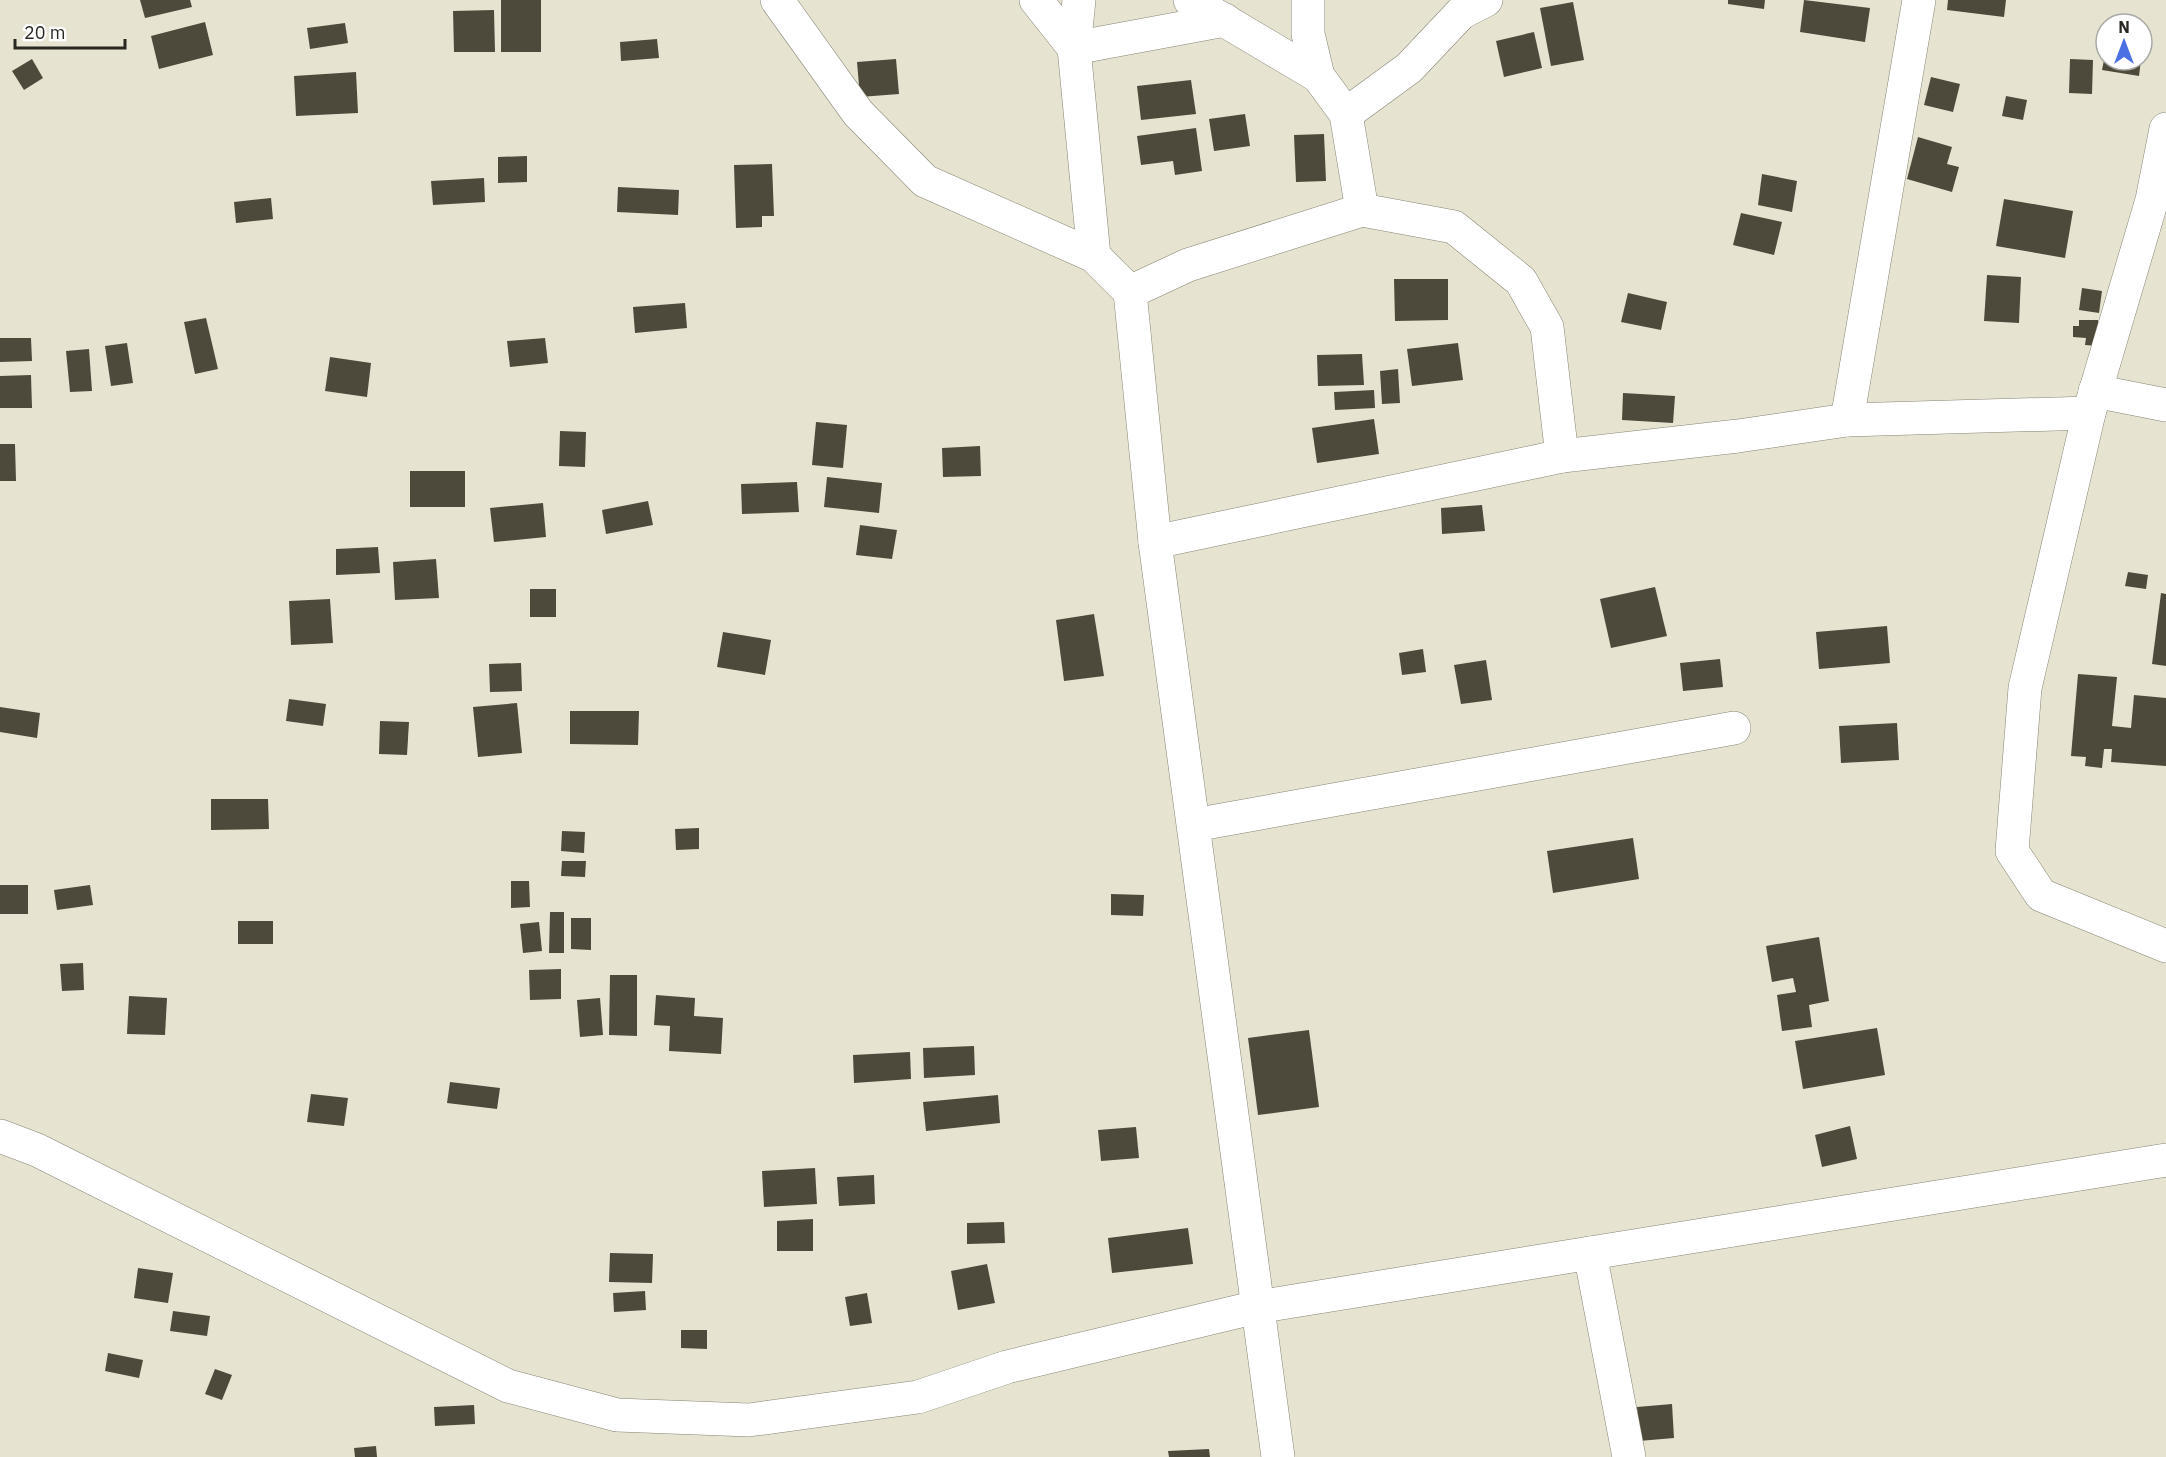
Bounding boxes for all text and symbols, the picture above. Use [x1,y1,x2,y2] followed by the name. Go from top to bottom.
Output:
[15,12,124,50] scale bar
[2094,12,2154,72] north arrow
[2118,17,2130,37] text: N
[24,21,66,44] text: 20 m

